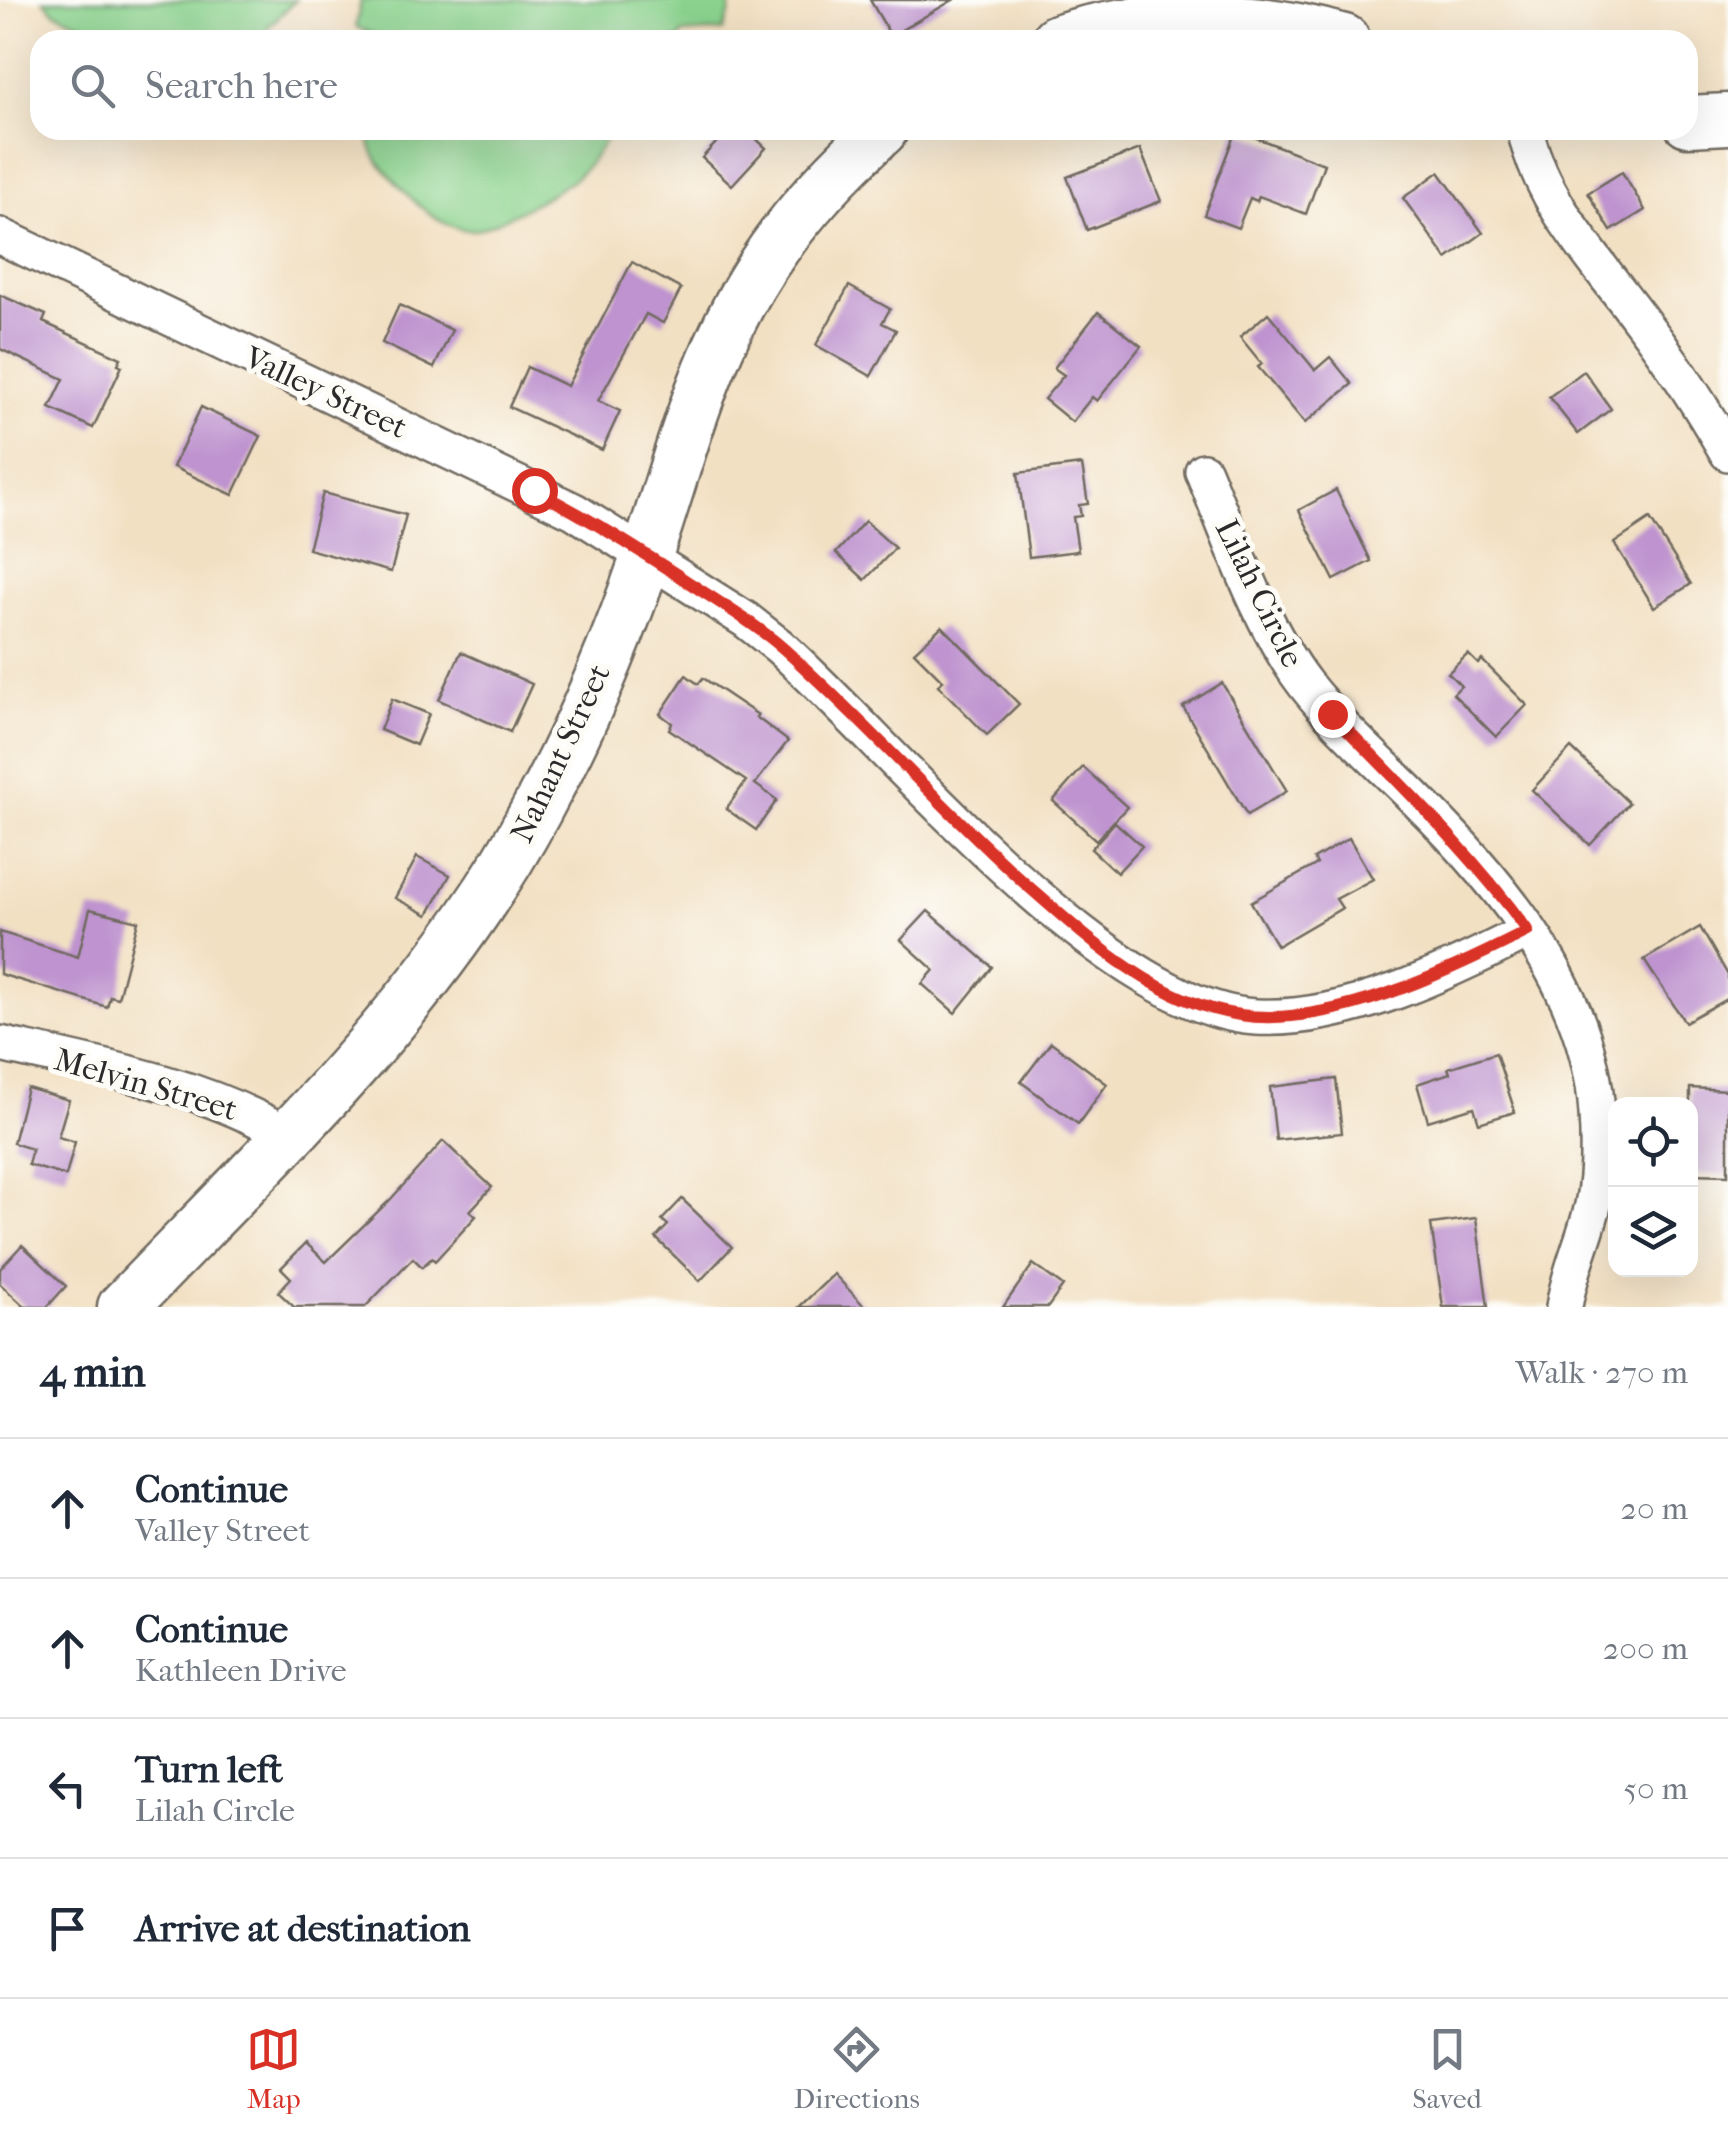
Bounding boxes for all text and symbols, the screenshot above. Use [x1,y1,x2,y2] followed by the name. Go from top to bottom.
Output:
[30,30,1698,140] search box
[65,58,120,113] icon: search
[145,63,338,108] text: Search here
[238,338,413,446] street label: Valley Street
[512,468,558,514] route start
[1208,513,1311,673] street label: Lilah Circle
[503,658,618,848] street label: Nahant Street
[1310,692,1356,738] route end
[50,1041,242,1128] street label: Melvin Street
[1608,1097,1698,1277] map controls
[1608,1097,1698,1187] button: locate
[1608,1187,1698,1277] button: layers
[40,1348,146,1397] text: 4 min
[1516,1354,1688,1391] text: Walk · 270 m
[135,1467,288,1512] text: Continue
[40,1481,95,1536] icon: ahead
[1620,1490,1688,1527] text: 20 m
[135,1512,310,1549] text: Valley Street
[135,1607,288,1652] text: Continue
[40,1621,95,1676] icon: ahead
[1603,1630,1688,1667] text: 200 m
[135,1652,347,1689] text: Kathleen Drive
[135,1747,283,1792] text: Turn left
[40,1761,95,1816] icon: left
[1623,1770,1688,1807] text: 50 m
[135,1792,295,1829] text: Lilah Circle
[40,1901,95,1956] icon: arrive
[135,1906,471,1951] text: Arrive at destination
[246,2022,301,2115] tab: Map
[794,2022,920,2115] tab: Directions
[1412,2022,1482,2115] tab: Saved

